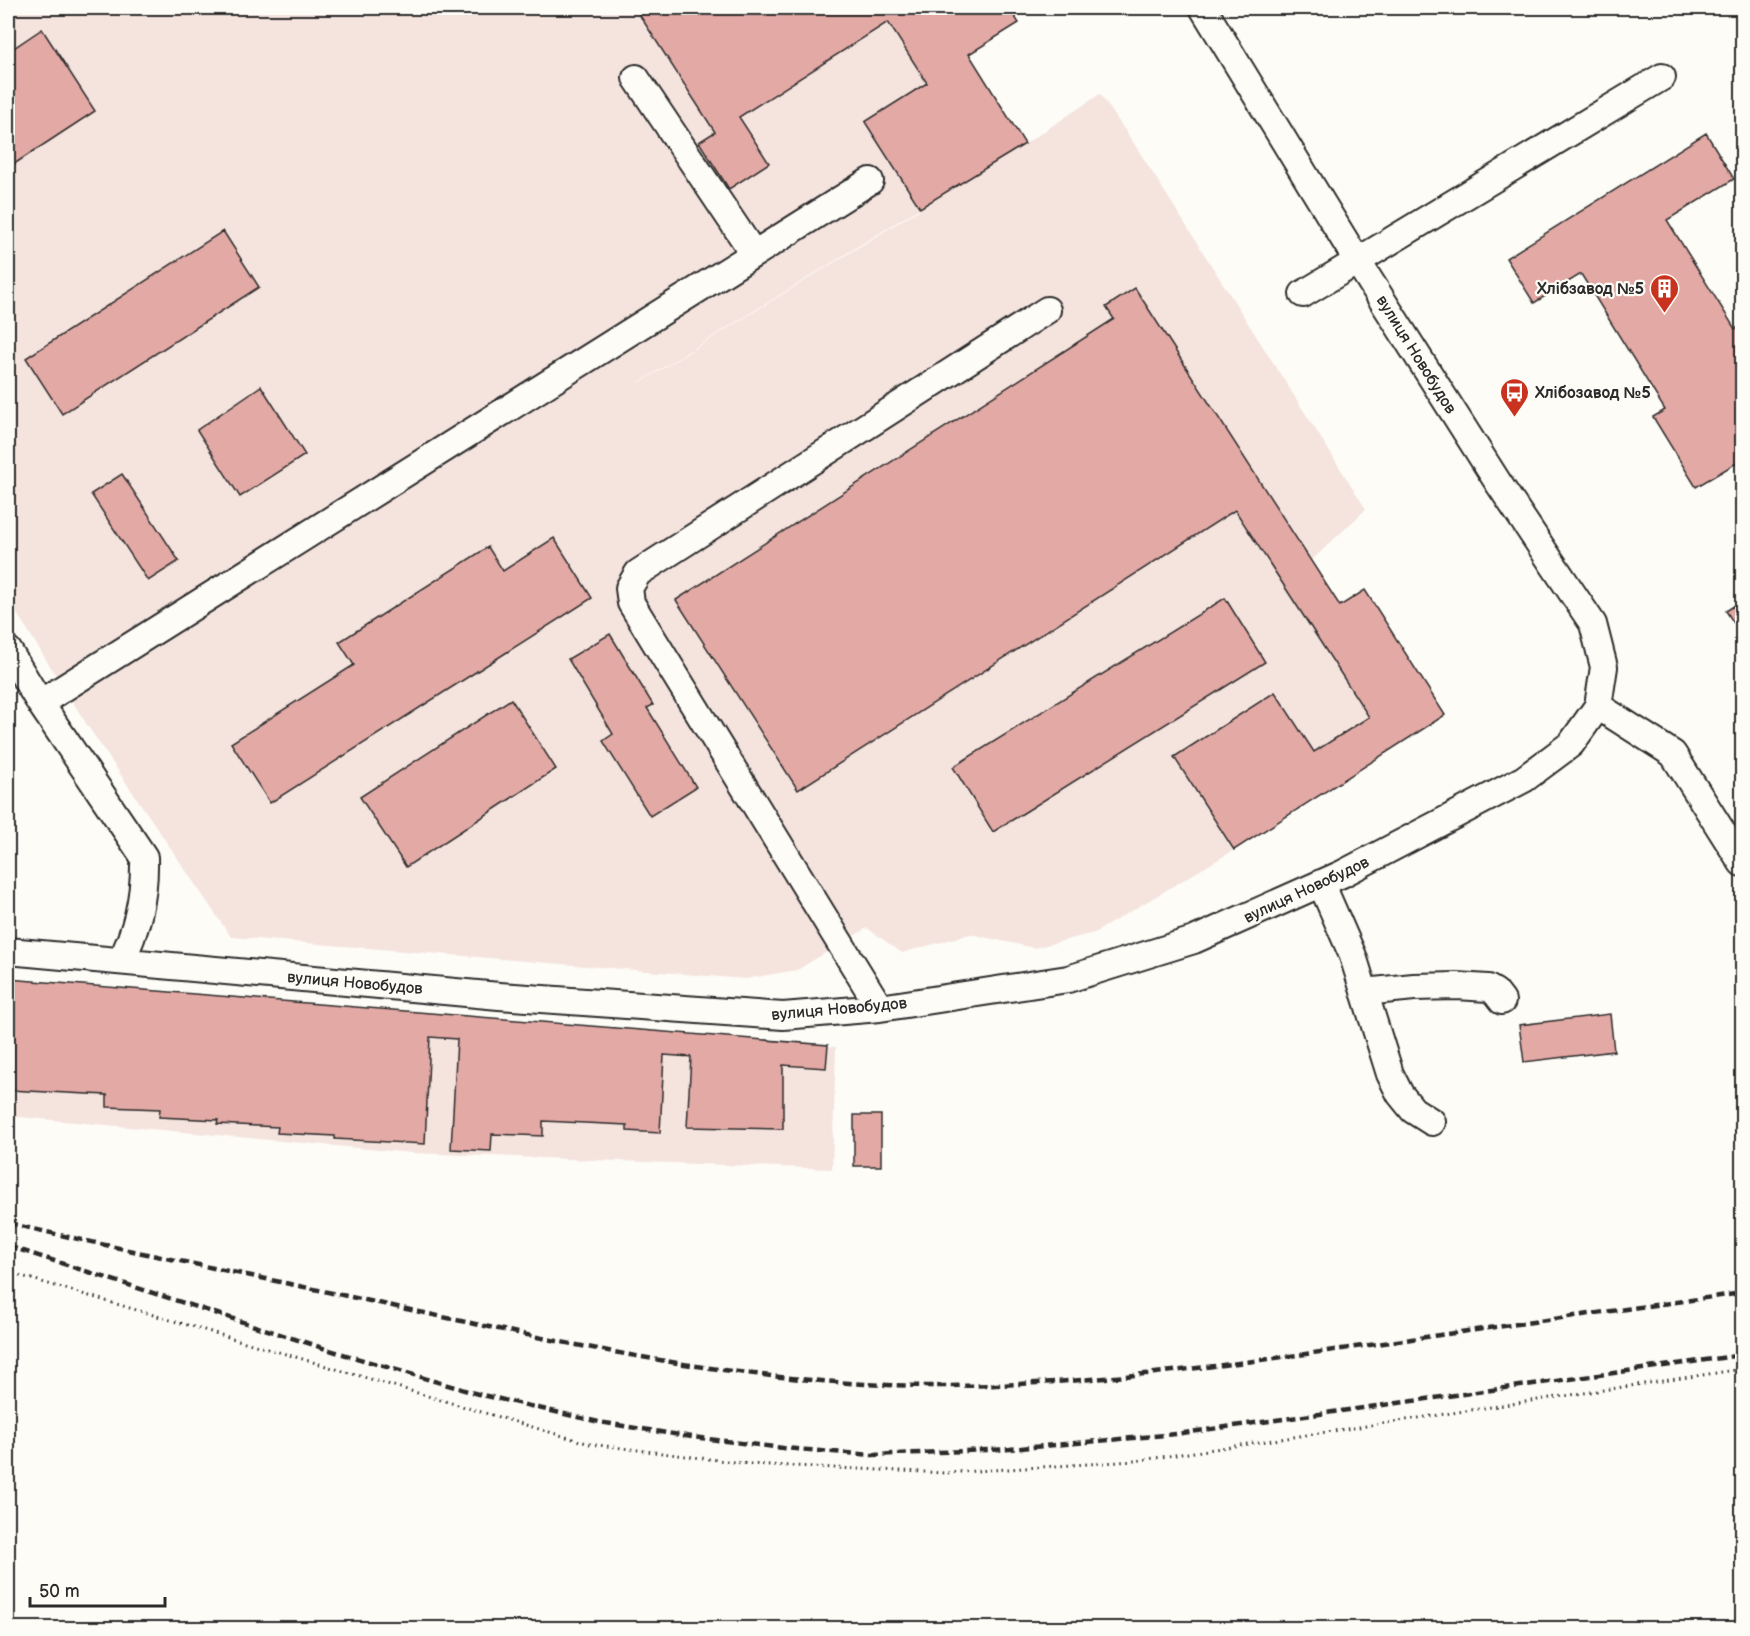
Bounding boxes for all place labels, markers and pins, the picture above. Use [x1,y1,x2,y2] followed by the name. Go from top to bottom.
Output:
[1649,272,1681,314] building icon: Хлібзавод №5
[1536,280,1644,299] place label: Хлібзавод №5
[1498,376,1530,418] bus stop icon: Хлібозавод №5
[1534,384,1651,403] place label: Хлібозавод №5

